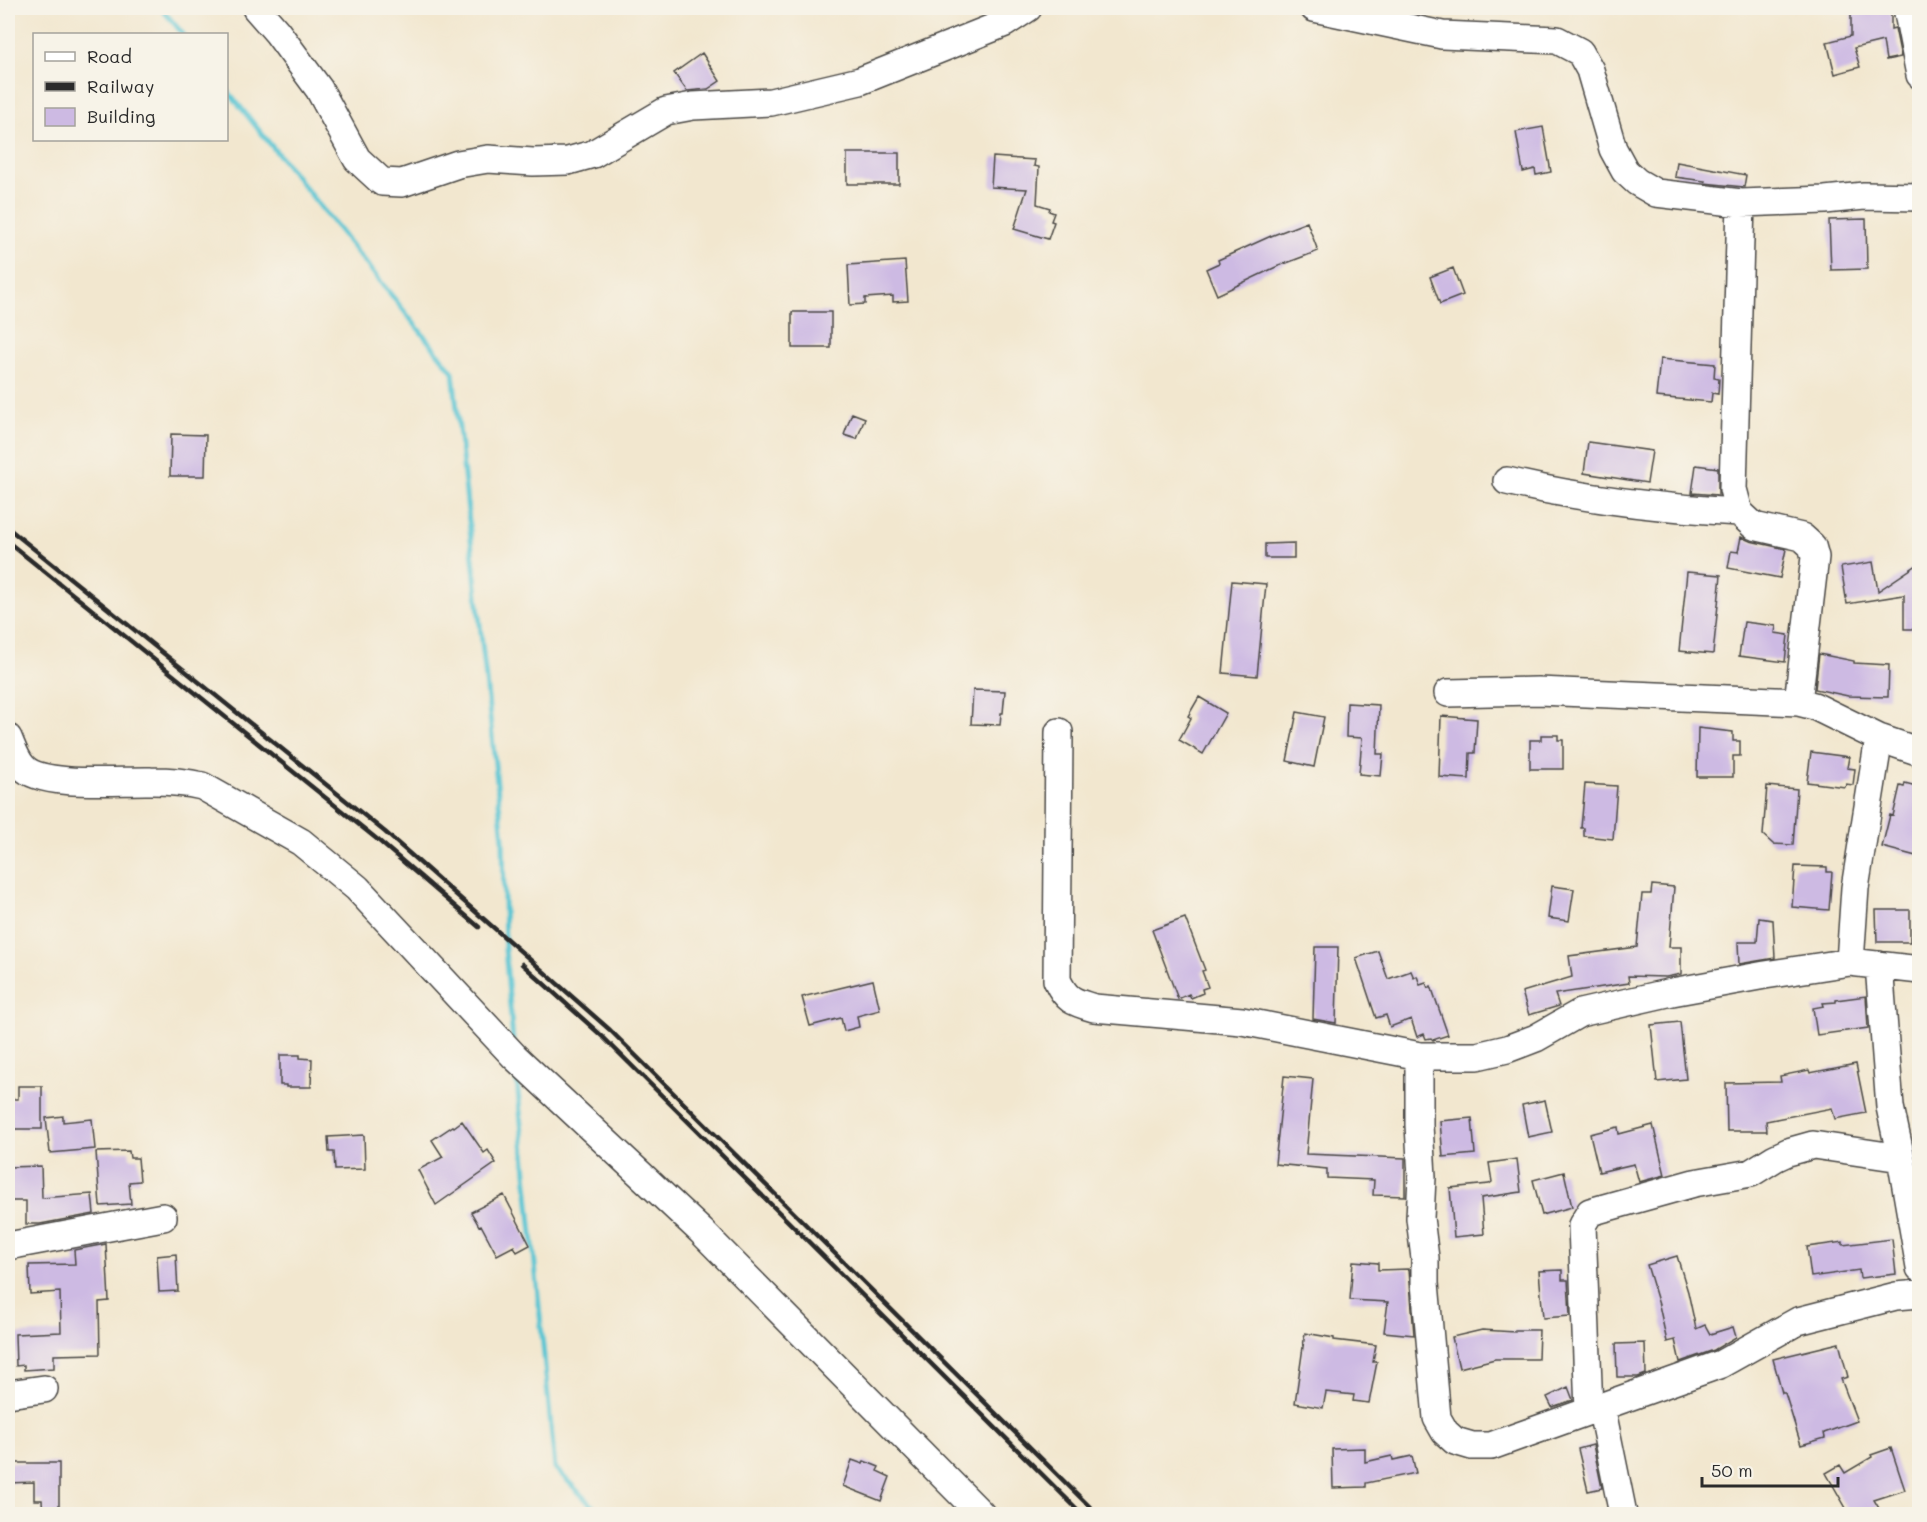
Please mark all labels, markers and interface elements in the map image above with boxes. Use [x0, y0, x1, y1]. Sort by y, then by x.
legend [33, 33, 228, 141]
text: Road [87, 44, 132, 68]
text: Railway [87, 74, 154, 98]
text: Building [87, 104, 155, 128]
scale bar [1702, 1450, 1838, 1488]
text: 50 m [1711, 1458, 1753, 1482]

